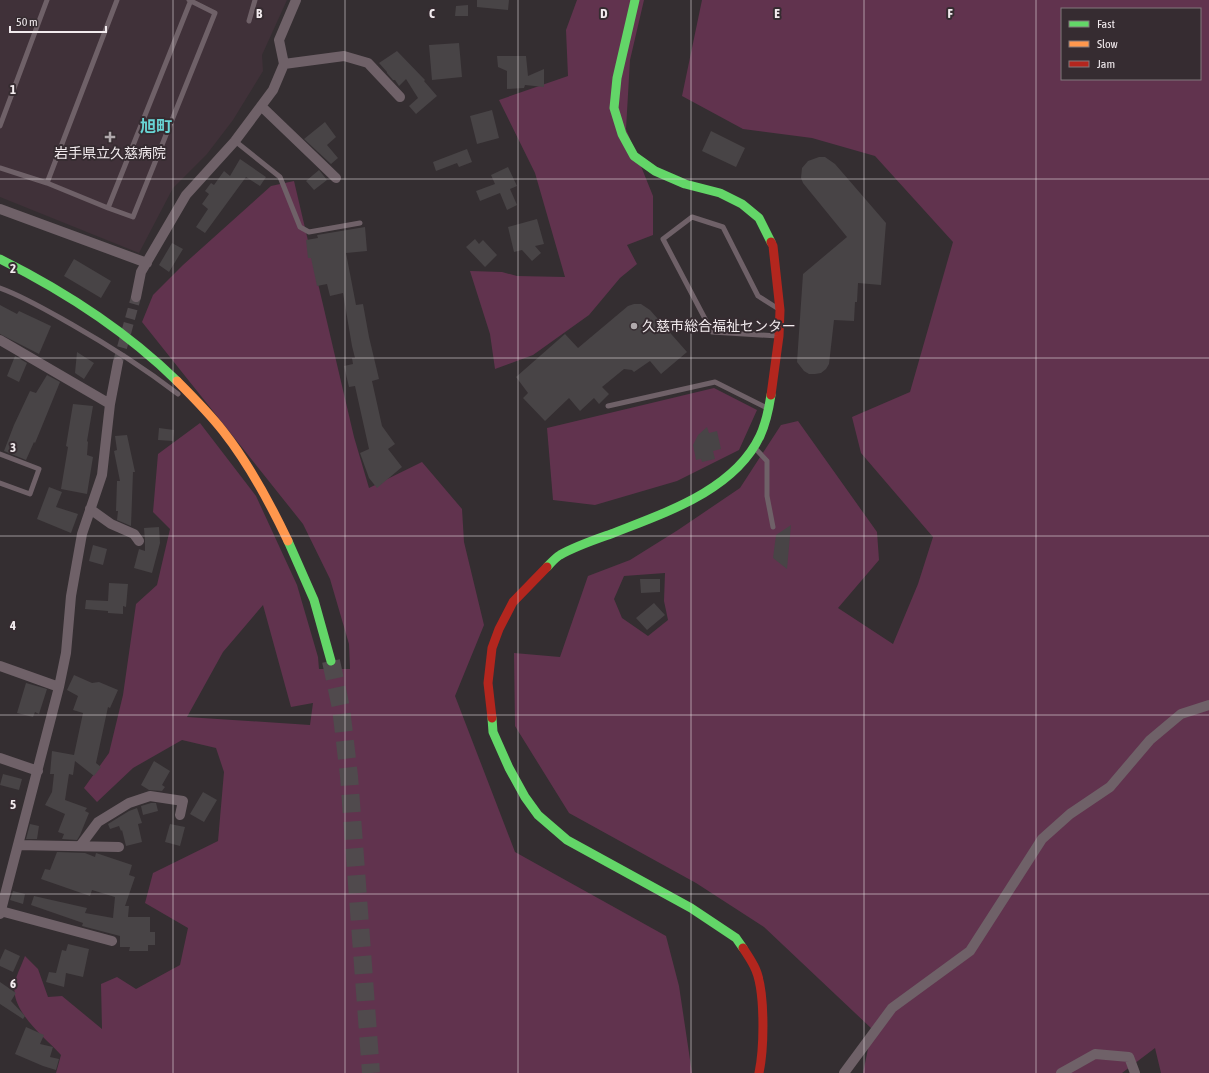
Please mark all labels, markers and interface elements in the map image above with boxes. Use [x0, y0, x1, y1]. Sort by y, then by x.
text: B [256, 6, 263, 21]
text: C [429, 6, 435, 21]
text: D [600, 6, 608, 21]
text: E [774, 6, 780, 21]
text: F [947, 6, 953, 21]
scale bar [10, 8, 106, 34]
legend [1061, 8, 1201, 80]
text: 50 m [16, 15, 38, 29]
text: Fast [1097, 17, 1115, 31]
text: Slow [1097, 37, 1118, 51]
text: Jam [1097, 57, 1115, 71]
text: 1 [10, 82, 16, 97]
district label: 旭町 [140, 117, 172, 135]
marker: 岩手県立久慈病院 [104, 131, 116, 143]
place label: 岩手県立久慈病院 [54, 145, 166, 161]
text: 2 [10, 261, 16, 276]
place label: 久慈市総合福祉センター [642, 318, 796, 334]
marker: 久慈市総合福祉センター [629, 321, 639, 331]
text: 3 [10, 440, 16, 455]
text: 4 [9, 618, 16, 633]
text: 5 [10, 797, 16, 812]
text: 6 [10, 976, 16, 991]

